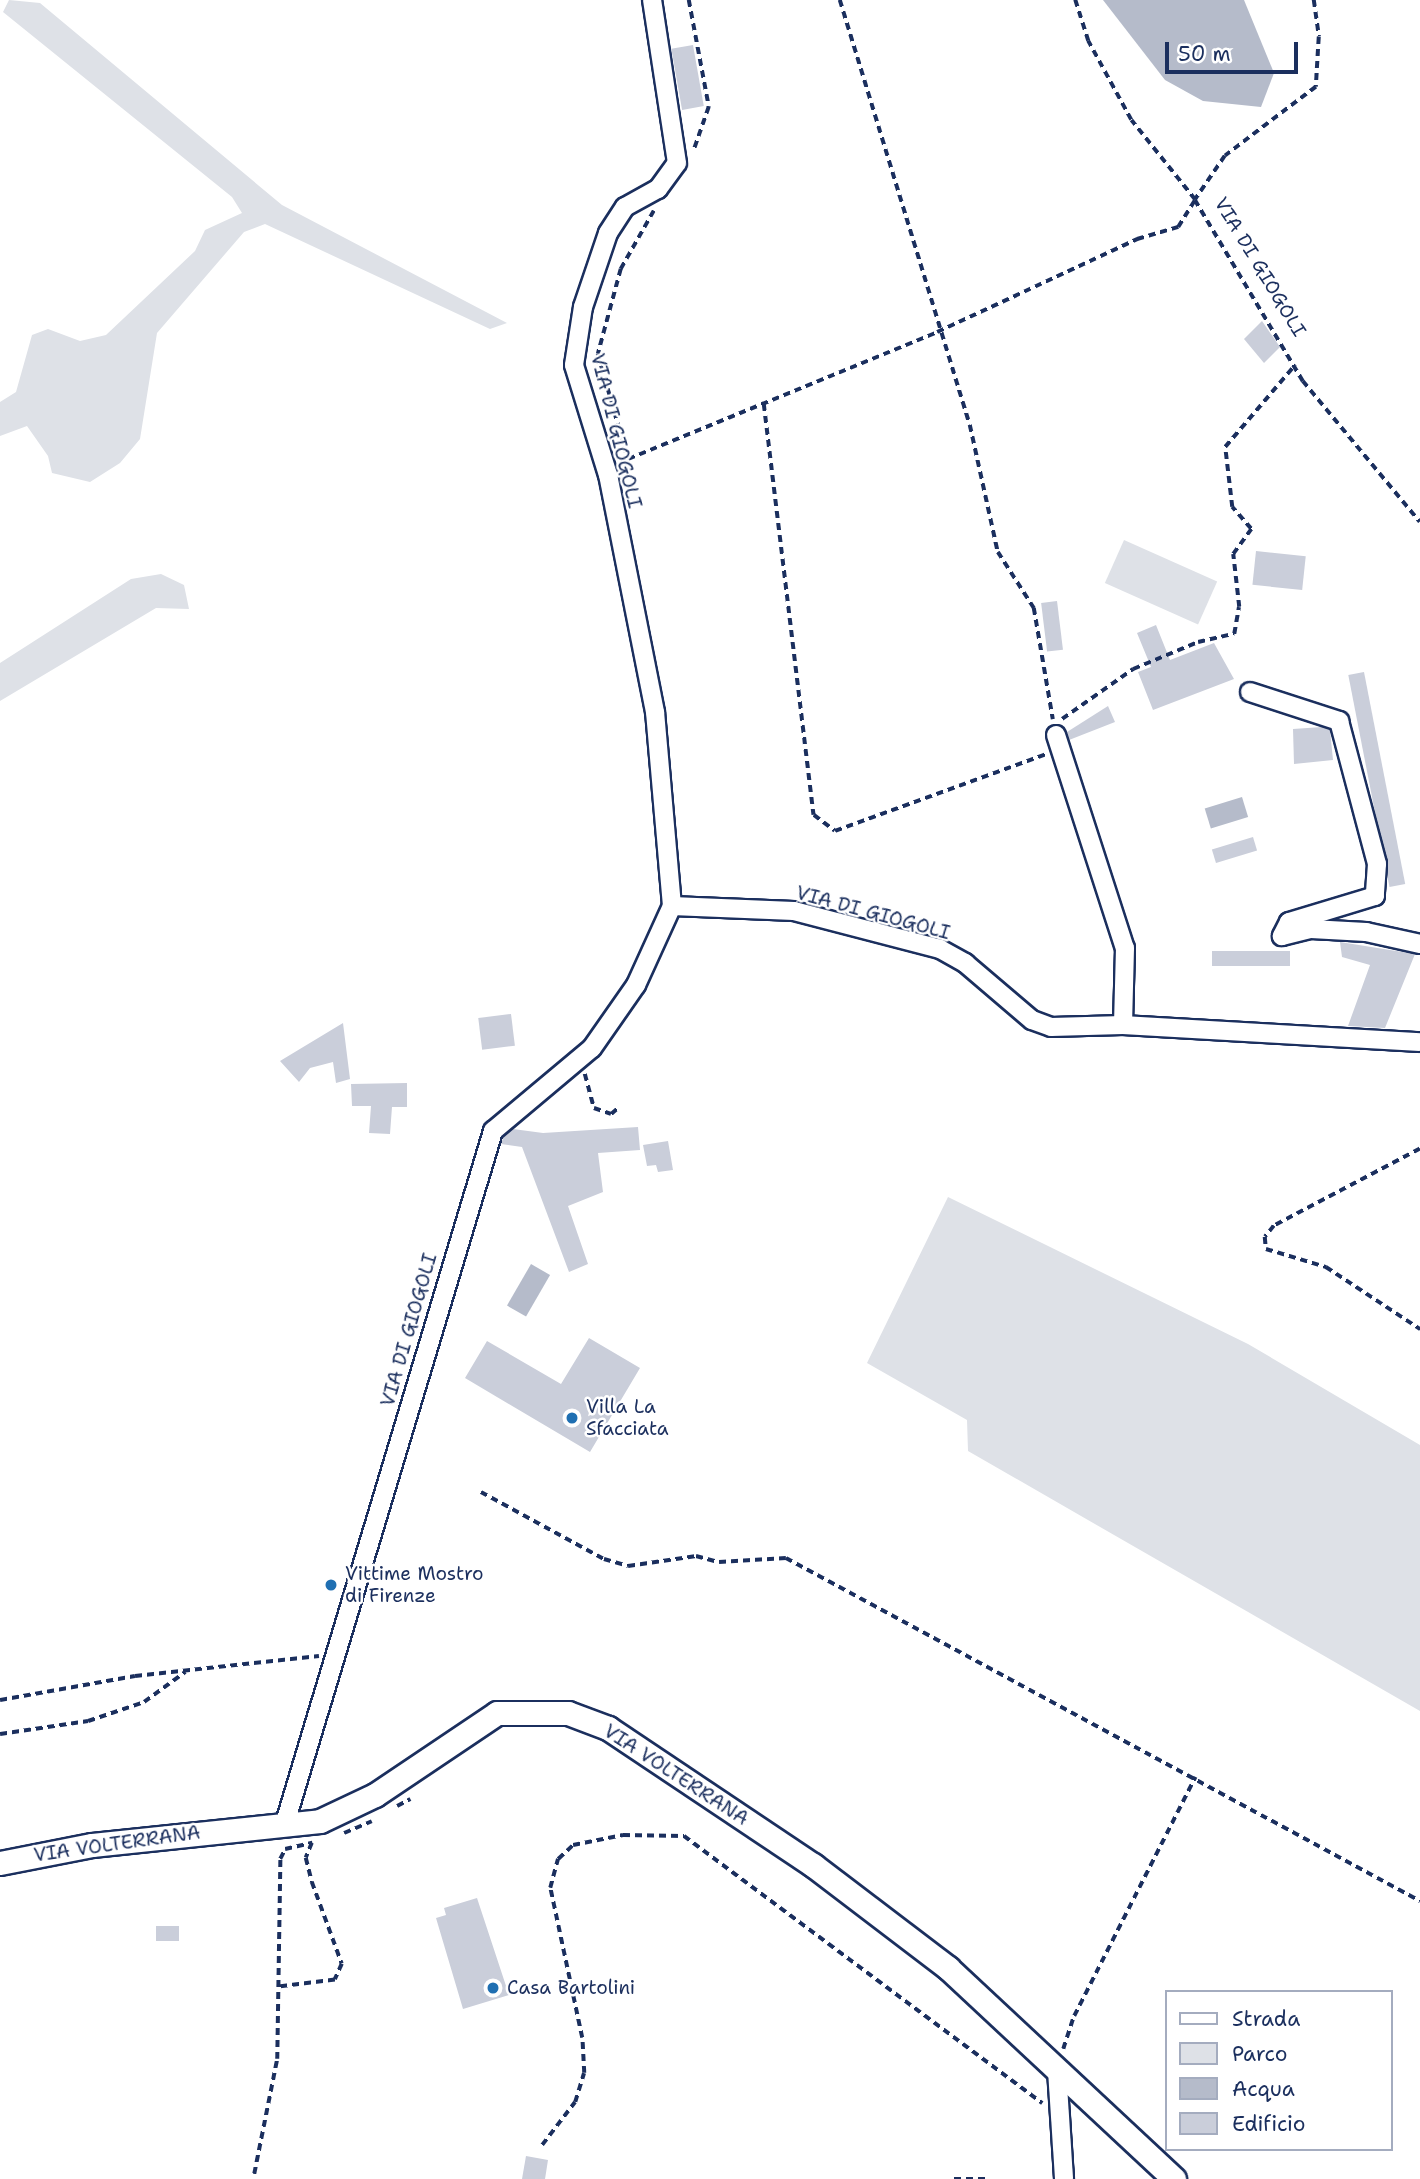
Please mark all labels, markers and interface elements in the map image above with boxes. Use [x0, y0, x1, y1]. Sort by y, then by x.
scale bar [1168, 28, 1301, 72]
text: 50 m [1178, 40, 1231, 68]
street label: VIA DI GIOGOLI [1209, 193, 1311, 341]
street label: VIA DI GIOGOLI [586, 351, 646, 511]
street label: VIA DI GIOGOLI [793, 881, 953, 945]
street label: VIA DI GIOGOLI [376, 1251, 442, 1409]
place label: Villa La Sfacciata [586, 1396, 669, 1440]
marker: Villa La Sfacciata [564, 1410, 580, 1426]
place label: Vittime Mostro di Firenze [345, 1563, 483, 1607]
marker: Vittime Mostro di Firenze [323, 1577, 339, 1593]
street label: VIA VOLTERRANA [599, 1720, 753, 1830]
street label: VIA VOLTERRANA [32, 1821, 202, 1867]
place label: Casa Bartolini [507, 1977, 635, 1999]
marker: Casa Bartolini [485, 1980, 501, 1996]
legend [1164, 1990, 1392, 2151]
text: Strada [1232, 2005, 1300, 2033]
text: Parco [1232, 2040, 1287, 2068]
text: Acqua [1232, 2075, 1295, 2103]
text: Edificio [1232, 2110, 1305, 2138]

